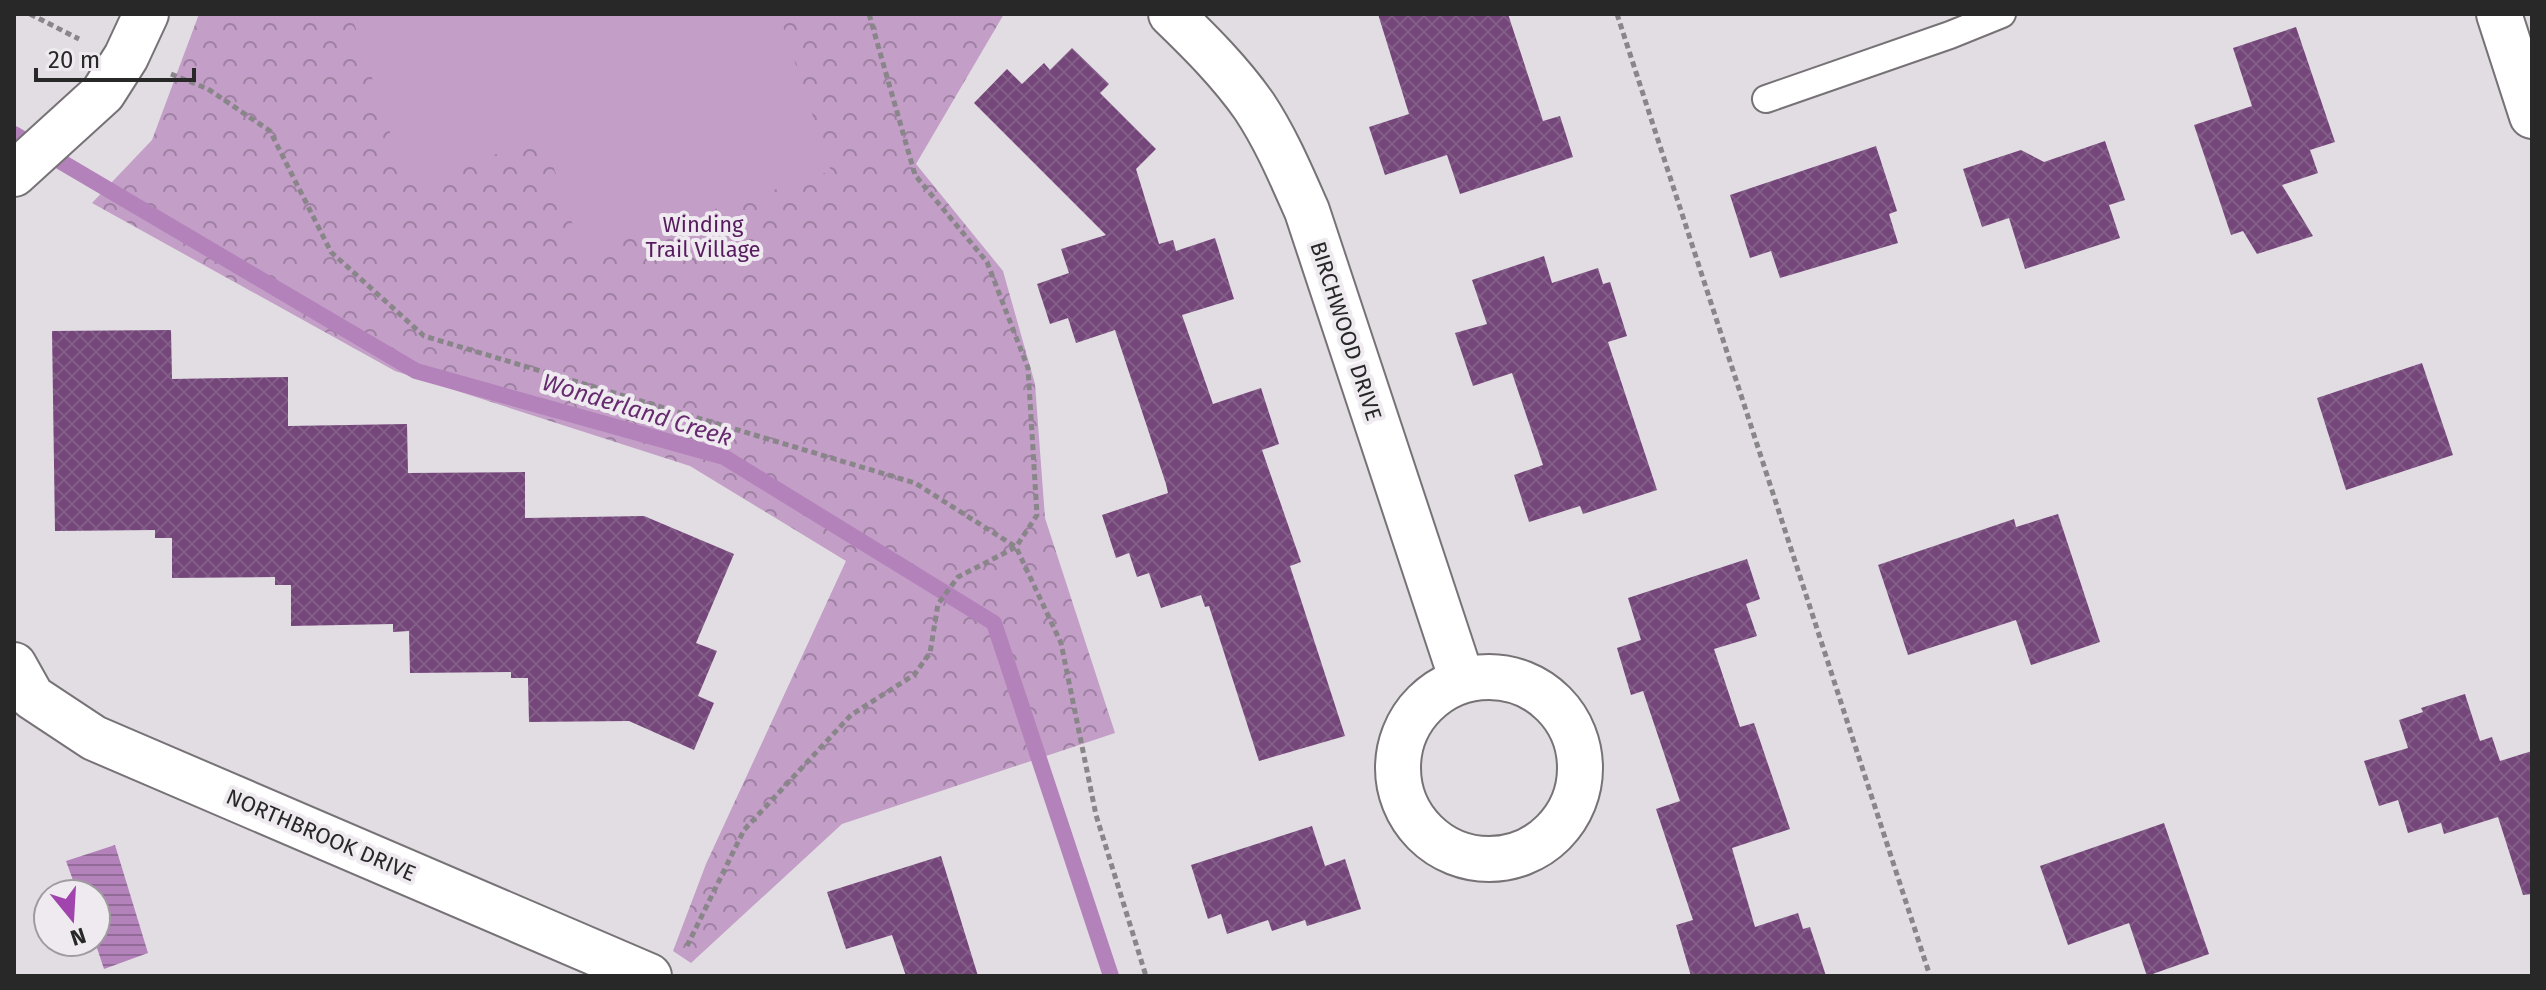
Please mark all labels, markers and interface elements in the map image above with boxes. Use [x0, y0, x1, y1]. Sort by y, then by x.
scale bar [36, 32, 194, 82]
text: 20 m [48, 46, 100, 74]
park label: Winding Trail Village [646, 211, 760, 263]
street label: BIRCHWOOD DRIVE [1304, 238, 1388, 424]
water label: Wonderland Creek [539, 368, 735, 452]
street label: NORTHBROOK DRIVE [222, 783, 420, 887]
north arrow [32, 878, 112, 958]
text: N [67, 921, 89, 952]

